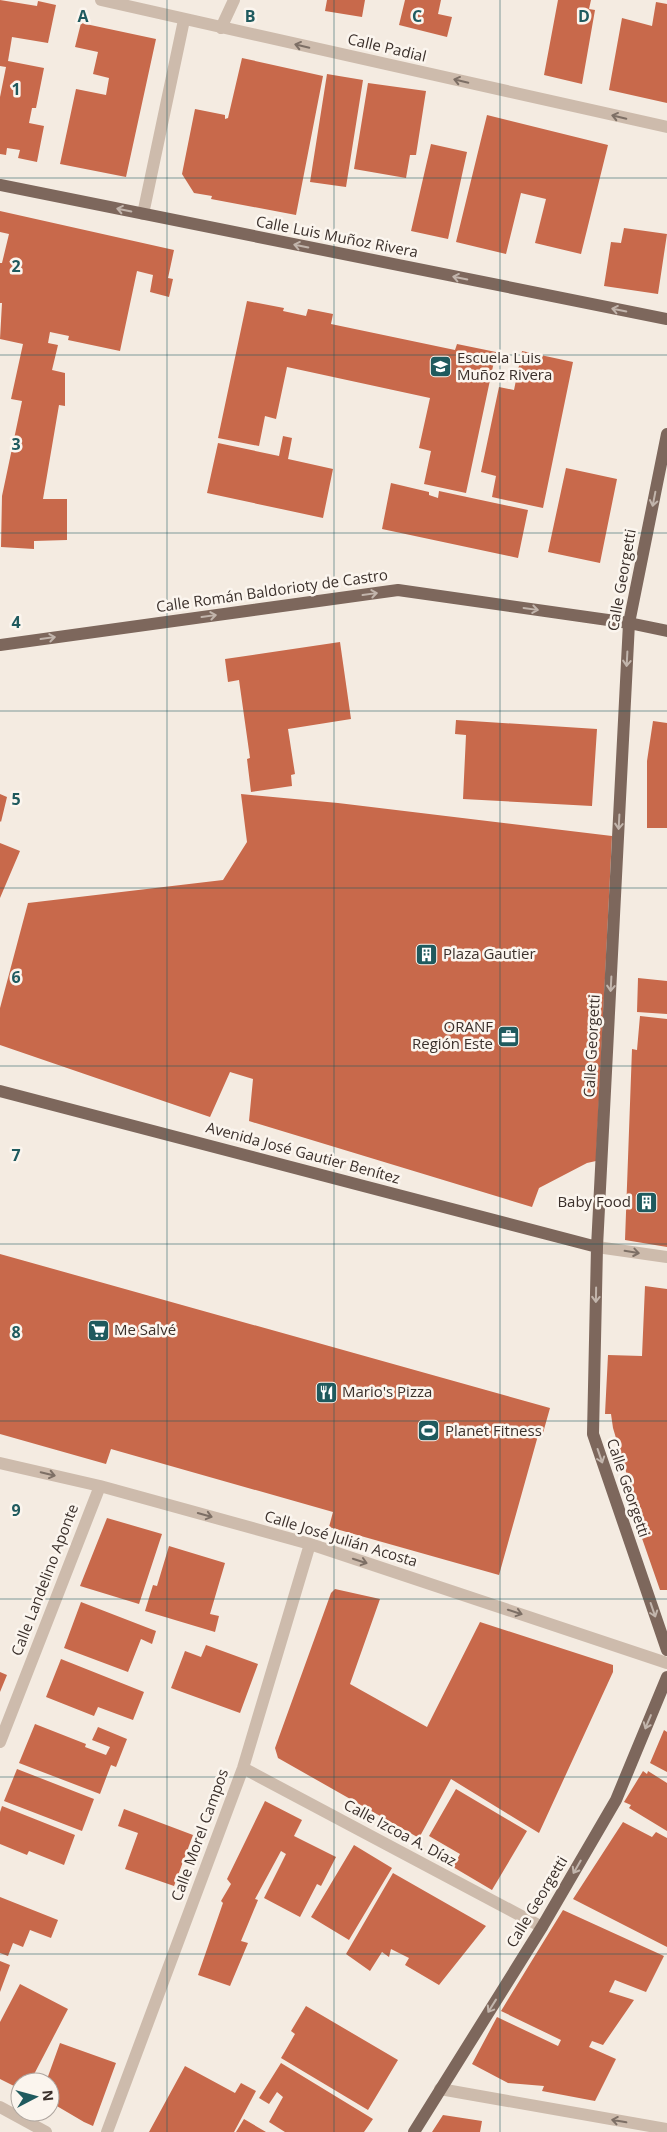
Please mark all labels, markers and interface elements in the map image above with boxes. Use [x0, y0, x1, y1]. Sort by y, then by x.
text: A [77, 5, 89, 27]
text: B [245, 5, 255, 27]
text: C [412, 5, 422, 27]
text: D [578, 5, 590, 27]
street label: Calle Padial [346, 28, 429, 66]
one-way arrow [295, 41, 311, 50]
one-way arrow [453, 76, 469, 85]
text: 1 [11, 78, 21, 100]
one-way arrow [612, 111, 628, 121]
one-way arrow [116, 205, 132, 215]
street label: Calle Luis Muñoz Rivera [254, 210, 420, 262]
one-way arrow [293, 241, 309, 250]
text: 2 [11, 255, 21, 277]
one-way arrow [452, 272, 468, 282]
one-way arrow [612, 304, 628, 314]
place label: Escuela Luis Muñoz Rivera [457, 347, 552, 384]
school or university icon: Escuela Luis Muñoz Rivera [429, 355, 453, 379]
text: 3 [11, 433, 21, 455]
one-way arrow [649, 491, 658, 507]
street label: Calle Georgetti [602, 527, 640, 632]
street label: Calle Román Baldorioty de Castro [155, 564, 389, 616]
one-way arrow [362, 589, 378, 599]
one-way arrow [523, 604, 539, 614]
text: 4 [11, 611, 21, 633]
one-way arrow [201, 611, 217, 621]
one-way arrow [40, 633, 56, 643]
one-way arrow [623, 651, 632, 667]
text: 5 [11, 788, 21, 810]
one-way arrow [614, 813, 624, 829]
building icon: Plaza Gautier [415, 942, 439, 966]
place label: Plaza Gautier [443, 943, 536, 963]
text: 6 [11, 966, 21, 988]
one-way arrow [606, 976, 615, 992]
street label: Calle Georgetti [578, 994, 604, 1098]
place label: ORANF Región Este [412, 1016, 493, 1053]
office icon: ORANF Región Este [497, 1024, 521, 1048]
street label: Avenida José Gautier Benítez [204, 1116, 403, 1188]
text: 7 [11, 1144, 21, 1166]
building icon: Baby Food [635, 1190, 659, 1214]
place label: Baby Food [557, 1191, 631, 1211]
one-way arrow [624, 1247, 640, 1257]
one-way arrow [591, 1286, 601, 1303]
supermarket icon: Me Salvé [86, 1318, 110, 1342]
place label: Me Salvé [114, 1319, 176, 1339]
text: 8 [11, 1321, 21, 1343]
restaurant icon: Mario's Pizza [314, 1380, 338, 1404]
place label: Mario's Pizza [342, 1381, 432, 1401]
sports icon: Planet Fitness [417, 1419, 441, 1443]
place label: Planet Fitness [445, 1420, 542, 1440]
street label: Calle Georgetti [603, 1436, 655, 1540]
one-way arrow [596, 1448, 606, 1464]
one-way arrow [39, 1470, 55, 1479]
text: 9 [11, 1499, 21, 1521]
street label: Calle Landelino Aponte [6, 1501, 82, 1658]
street label: Calle José Julián Acosta [262, 1505, 420, 1571]
one-way arrow [196, 1511, 212, 1520]
one-way arrow [352, 1557, 368, 1566]
one-way arrow [649, 1602, 658, 1617]
one-way arrow [506, 1608, 522, 1618]
one-way arrow [643, 1714, 653, 1729]
street label: Calle Morel Campos [166, 1766, 232, 1904]
street label: Calle Izcoa A. Díaz [341, 1794, 460, 1870]
street label: Calle Georgetti [501, 1852, 571, 1951]
one-way arrow [572, 1860, 582, 1875]
one-way arrow [487, 1999, 497, 2013]
north arrow [10, 2072, 60, 2122]
text: N [38, 2089, 58, 2102]
one-way arrow [611, 2115, 627, 2125]

